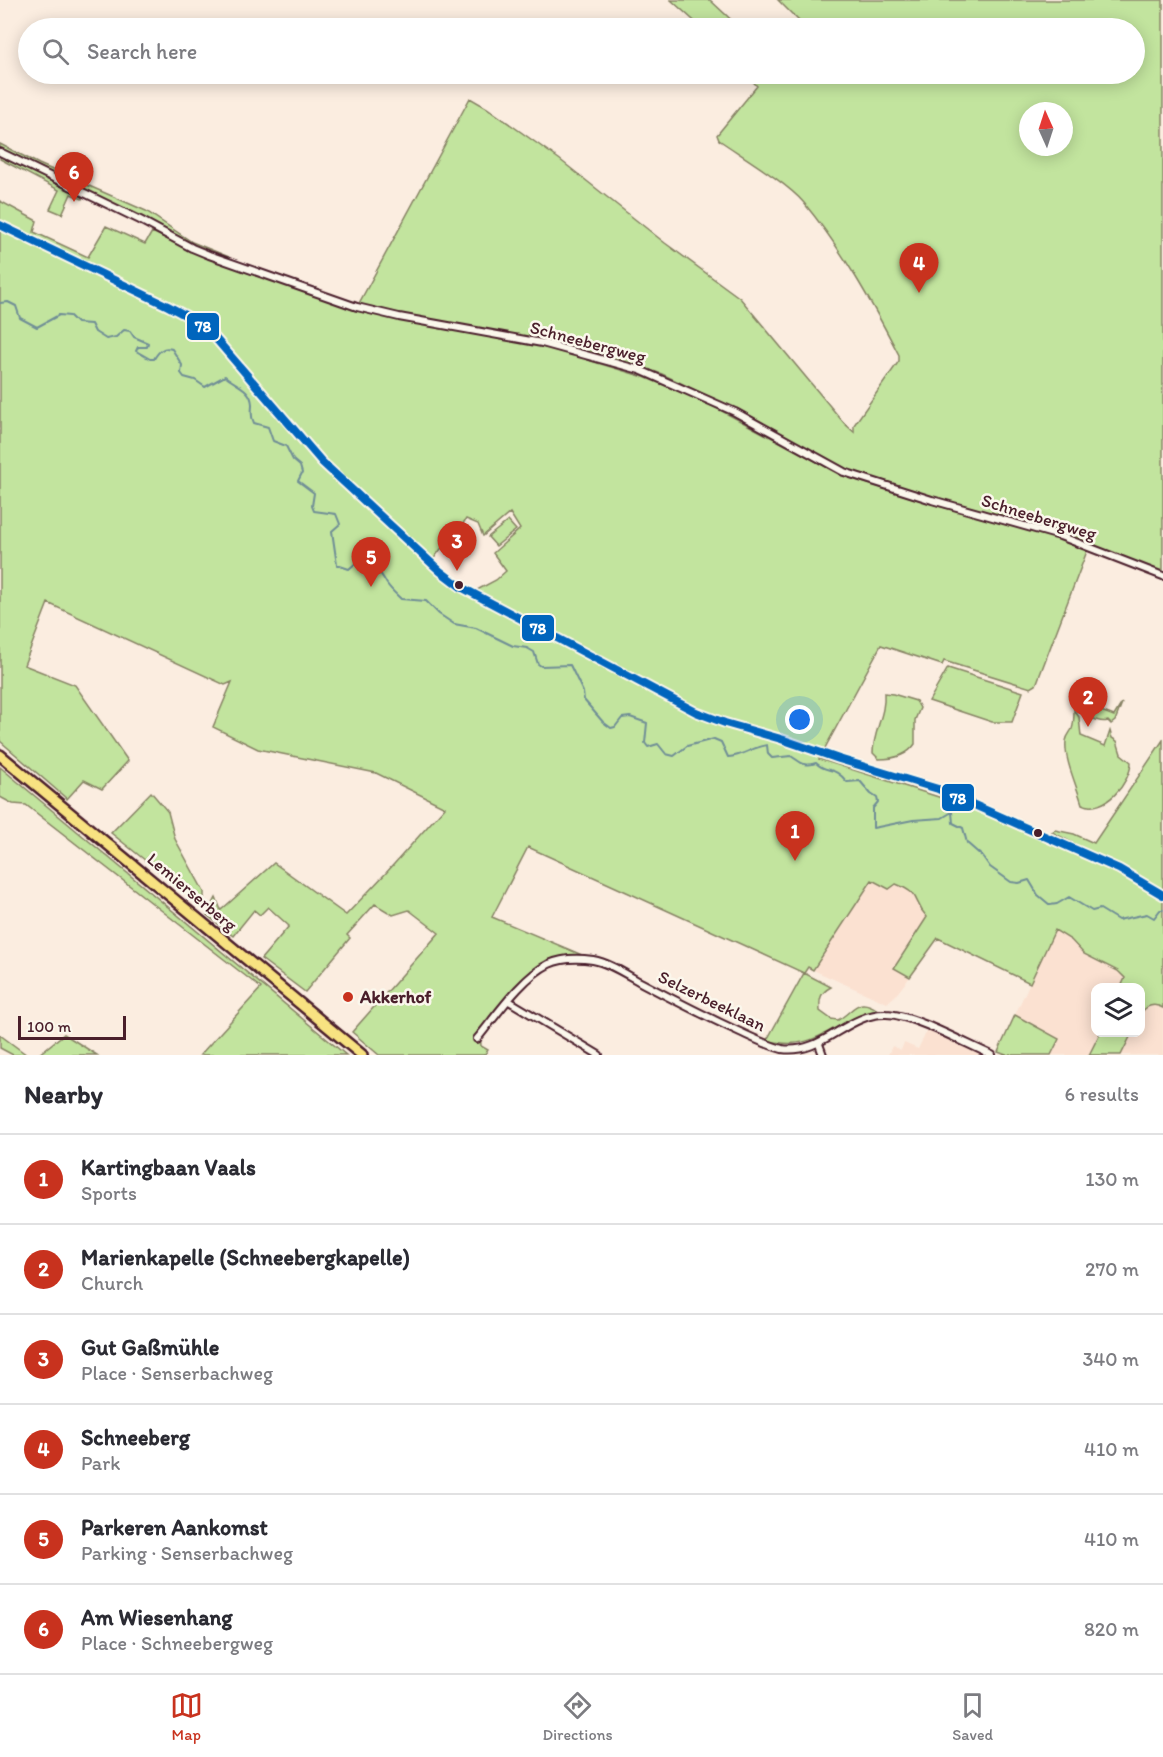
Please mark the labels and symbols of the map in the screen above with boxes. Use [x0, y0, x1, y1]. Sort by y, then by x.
north arrow [1019, 102, 1073, 156]
pin: 6 [54, 152, 94, 202]
pin: 4 [900, 244, 938, 293]
line badge: 78 [186, 312, 220, 341]
street label: Schneebergweg [528, 316, 649, 368]
text: 78 [194, 317, 212, 336]
street label: Schneebergweg [979, 489, 1100, 545]
pin: 3 [438, 522, 476, 571]
pin: 5 [352, 538, 391, 587]
unlabelled marker [453, 579, 465, 591]
line badge: 78 [521, 614, 555, 642]
text: 78 [529, 619, 547, 638]
pin: 2 [1068, 678, 1108, 727]
your location [785, 705, 814, 734]
line badge: 78 [941, 783, 975, 812]
text: 78 [949, 789, 967, 808]
pin: 1 [776, 812, 814, 861]
unlabelled marker [1032, 827, 1044, 839]
street label: Lemierserberg [142, 848, 242, 937]
street label: Selzerbeeklaan [655, 965, 769, 1037]
place label: Akkerhof [359, 986, 432, 1008]
marker: Akkerhof [341, 990, 355, 1004]
scale bar [18, 1013, 126, 1040]

